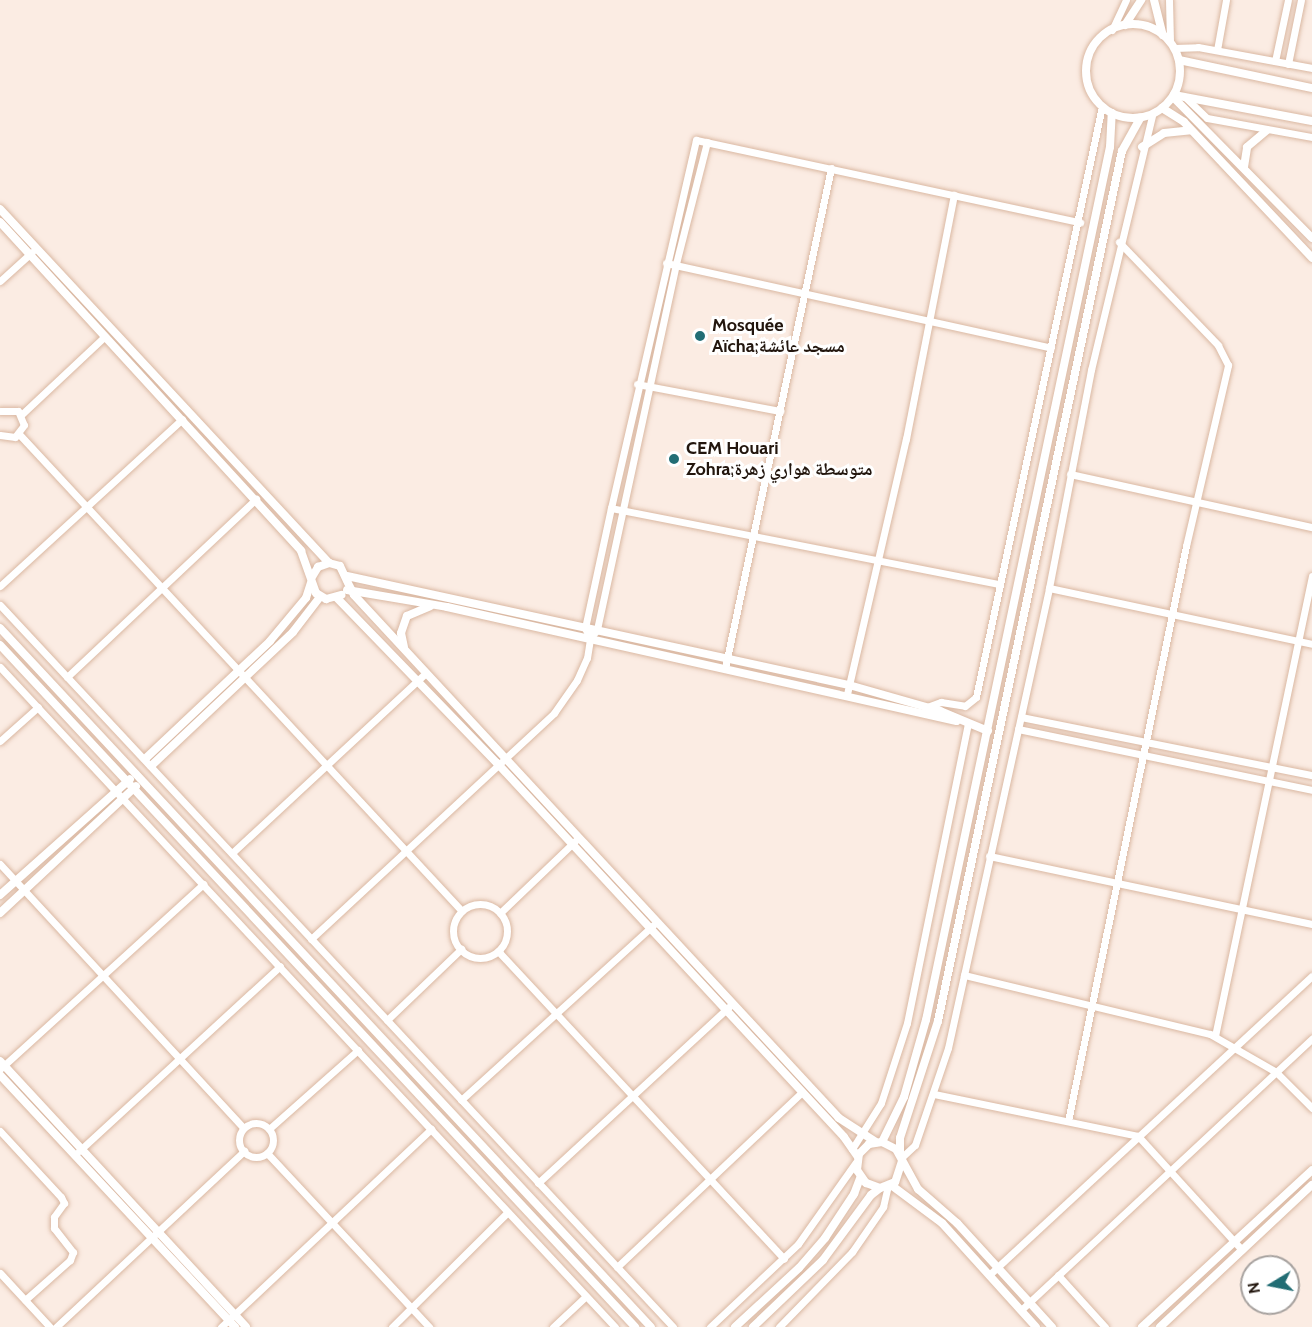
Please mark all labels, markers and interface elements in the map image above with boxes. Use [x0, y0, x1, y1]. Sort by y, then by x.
place label: Mosquée Aïcha;مسجد عائشة [712, 315, 845, 358]
marker: Mosquée Aïcha;مسجد عائشة [693, 329, 707, 343]
place label: CEM Houari Zohra;متوسطة هواري زهرة [686, 438, 872, 480]
marker: CEM Houari Zohra;متوسطة هواري زهرة [667, 452, 681, 466]
north arrow [1240, 1255, 1300, 1315]
text: N [1243, 1281, 1264, 1295]

